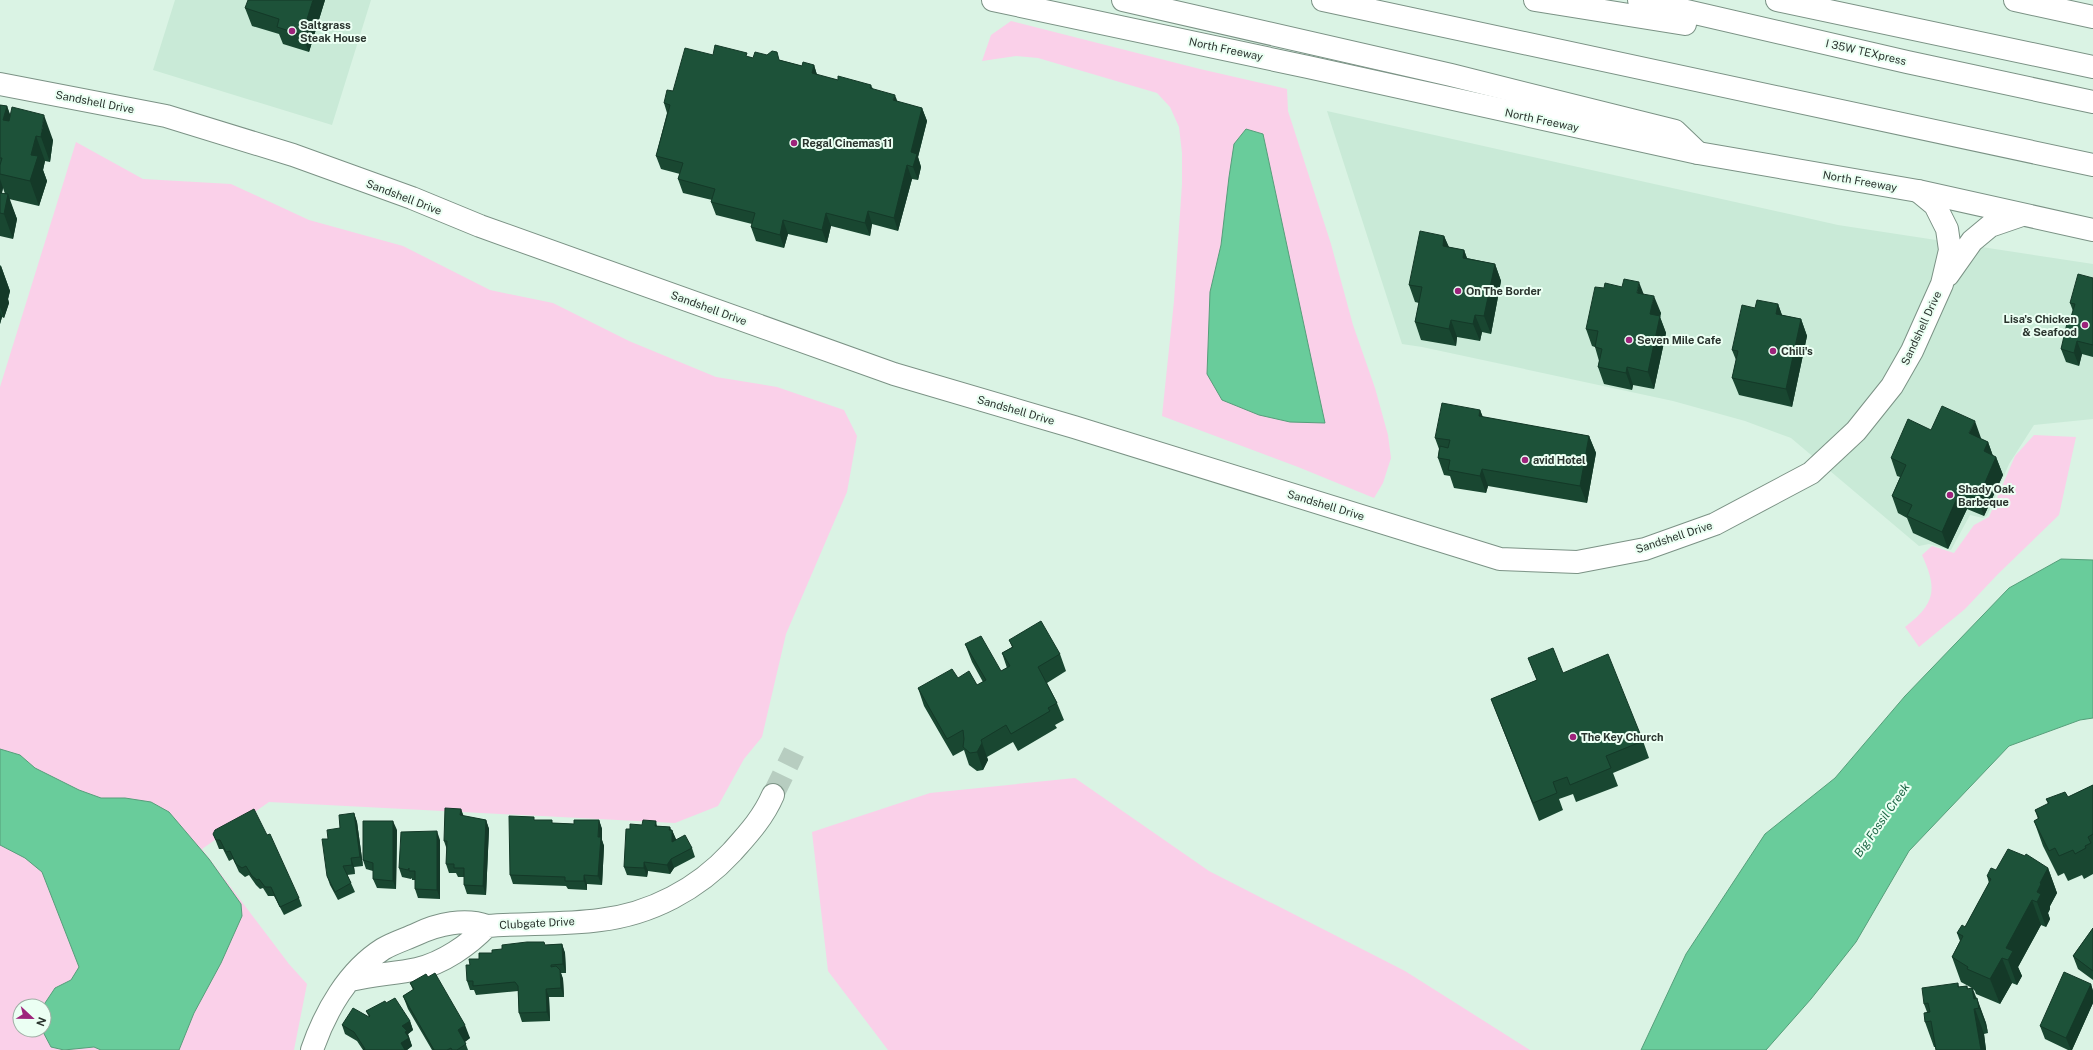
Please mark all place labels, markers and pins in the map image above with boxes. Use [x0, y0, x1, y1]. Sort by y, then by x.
place label: Saltgrass Steak House [300, 19, 367, 44]
marker: Saltgrass Steak House [287, 26, 297, 36]
place label: Regal Cinemas 11 [802, 137, 892, 149]
marker: Regal Cinemas 11 [789, 138, 799, 148]
place label: On The Border [1466, 285, 1542, 297]
marker: On The Border [1453, 286, 1463, 296]
place label: Lisa's Chicken & Seafood [2004, 313, 2077, 338]
marker: Lisa's Chicken & Seafood [2080, 320, 2090, 330]
place label: Seven Mile Cafe [1637, 334, 1721, 346]
marker: Seven Mile Cafe [1624, 335, 1634, 345]
place label: Chili's [1781, 345, 1813, 357]
marker: Chili's [1768, 346, 1778, 356]
place label: avid Hotel [1533, 454, 1586, 466]
marker: avid Hotel [1520, 455, 1530, 465]
place label: Shady Oak Barbeque [1958, 483, 2015, 508]
marker: Shady Oak Barbeque [1945, 490, 1955, 500]
place label: The Key Church [1581, 731, 1663, 743]
marker: The Key Church [1568, 732, 1578, 742]

